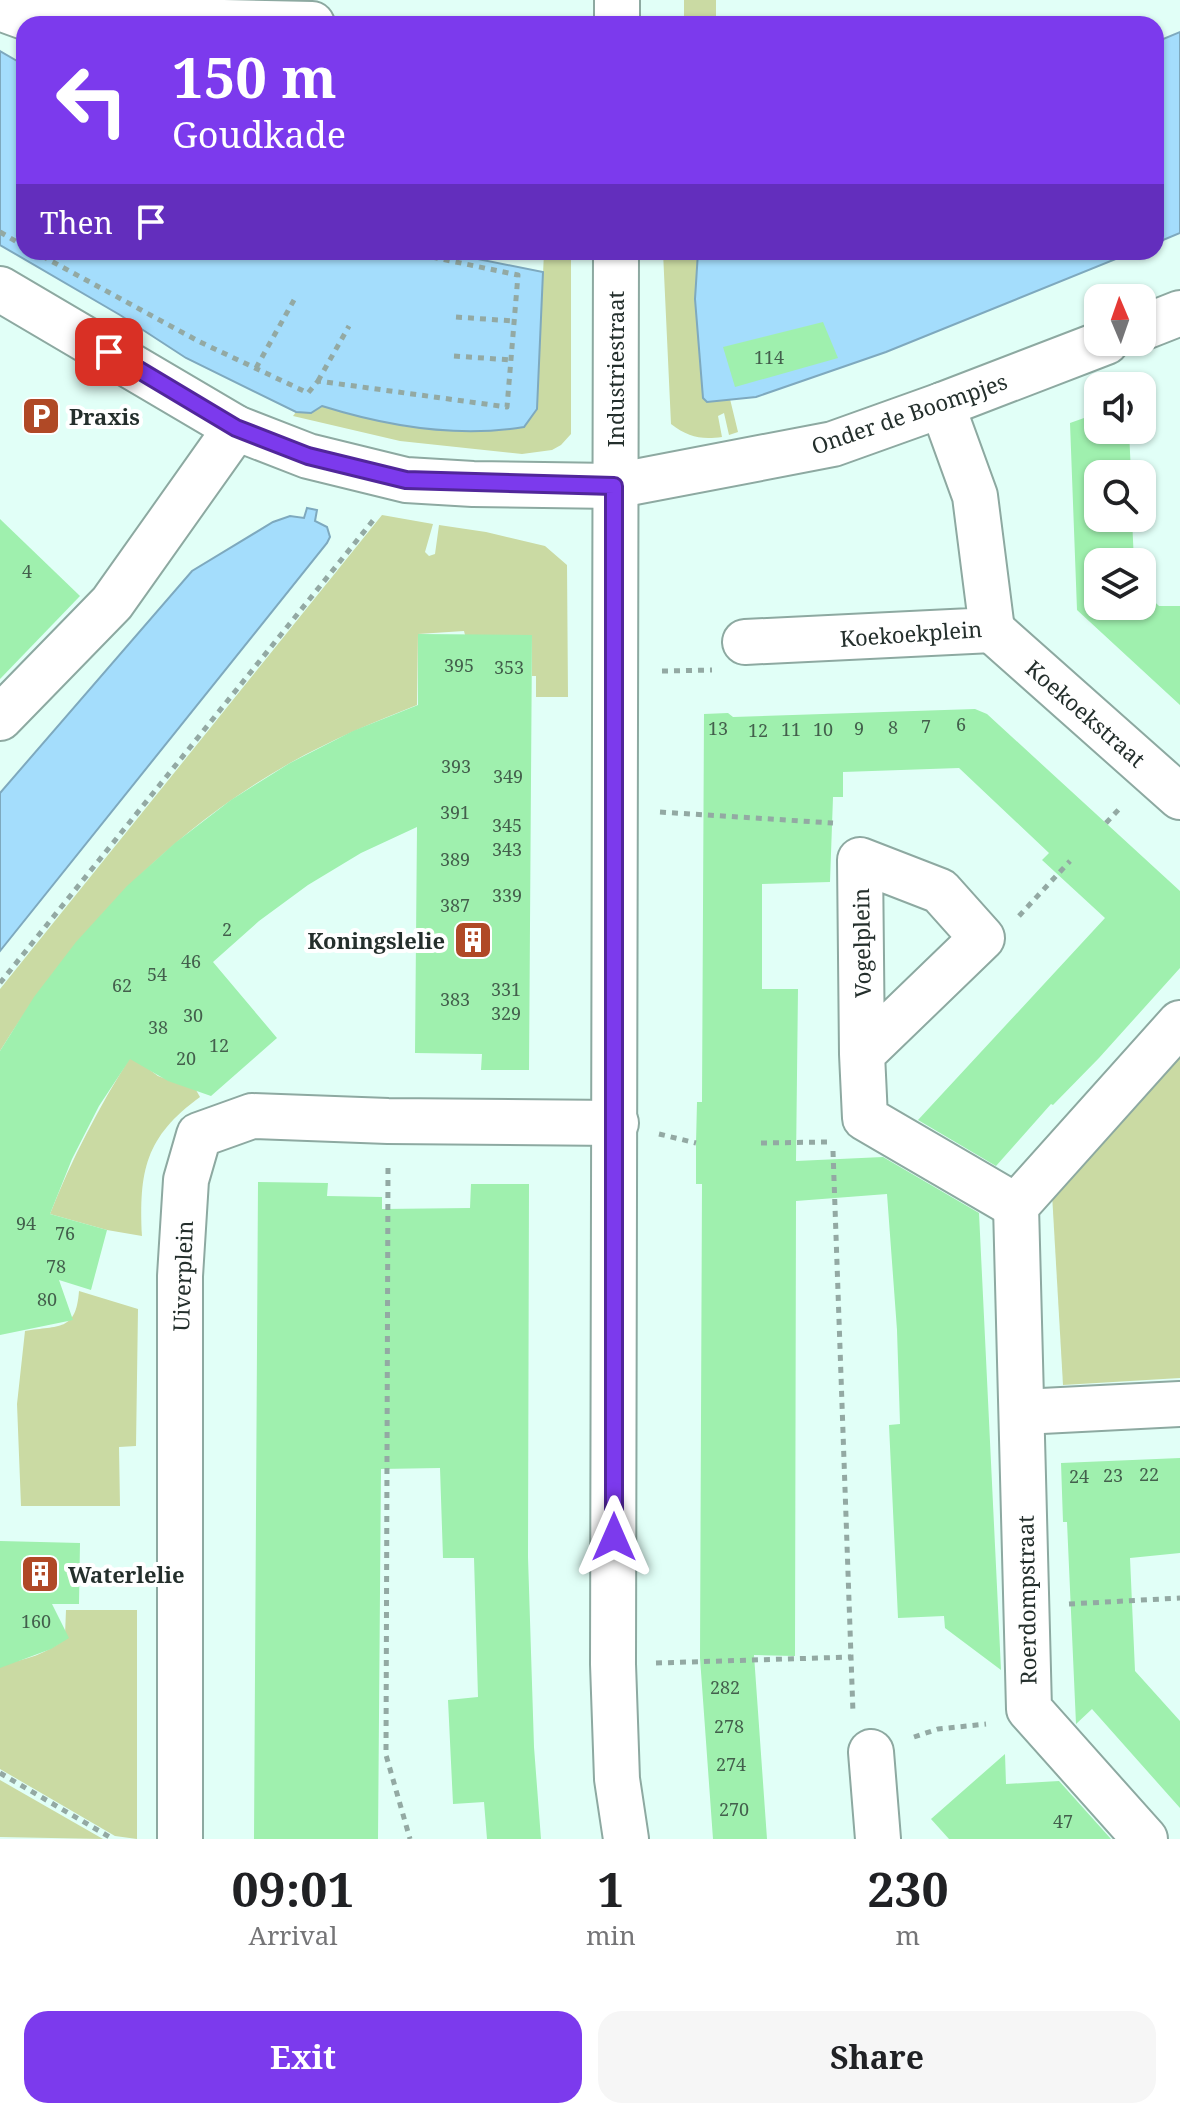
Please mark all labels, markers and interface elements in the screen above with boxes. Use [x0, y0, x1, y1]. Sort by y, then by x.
text: 150 m [172, 38, 337, 114]
icon: left [40, 48, 144, 152]
text: Goudkade [172, 110, 346, 159]
icon: arrive [129, 200, 173, 244]
text: Then [40, 202, 113, 243]
north arrow [1084, 284, 1156, 356]
map controls [1084, 284, 1156, 620]
street label: Industriestraat [600, 290, 630, 447]
pin [75, 318, 143, 386]
icon: arrive [87, 330, 131, 374]
house number: 114 [754, 345, 784, 369]
street label: Onder de Boompjes [807, 365, 1011, 461]
button: sound [1084, 372, 1156, 444]
parking icon: Praxis [20, 395, 62, 437]
place label: Praxis [69, 401, 140, 431]
button: search [1084, 460, 1156, 532]
button: layers [1084, 548, 1156, 620]
house number: 4 [22, 559, 32, 583]
street label: Koekoekplein [839, 613, 983, 653]
house number: 395 [444, 653, 474, 677]
street label: Koekoekstraat [1020, 653, 1152, 773]
house number: 353 [494, 655, 524, 679]
house number: 6 [956, 712, 966, 736]
house number: 7 [921, 714, 931, 738]
house number: 8 [888, 715, 898, 739]
house number: 13 [708, 716, 728, 740]
house number: 9 [854, 716, 864, 740]
house number: 11 [781, 717, 801, 741]
house number: 10 [813, 717, 833, 741]
house number: 12 [748, 718, 768, 742]
house number: 393 [441, 754, 471, 778]
house number: 349 [493, 764, 523, 788]
house number: 391 [440, 800, 470, 824]
house number: 345 [492, 813, 522, 837]
house number: 343 [492, 837, 522, 861]
house number: 389 [440, 847, 470, 871]
house number: 339 [492, 883, 522, 907]
street label: Vogelplein [845, 888, 877, 998]
house number: 387 [440, 893, 470, 917]
house number: 2 [222, 917, 232, 941]
building icon: Koningslelie [452, 919, 494, 961]
place label: Koningslelie [307, 925, 445, 955]
house number: 46 [181, 949, 201, 973]
house number: 54 [147, 962, 167, 986]
house number: 62 [112, 973, 132, 997]
house number: 331 [491, 977, 521, 1001]
house number: 383 [440, 987, 470, 1011]
house number: 329 [491, 1001, 521, 1025]
house number: 30 [183, 1003, 203, 1027]
house number: 38 [148, 1015, 168, 1039]
house number: 12 [209, 1033, 229, 1057]
house number: 20 [176, 1046, 196, 1070]
house number: 94 [16, 1211, 36, 1235]
street label: Uiverplein [165, 1220, 199, 1332]
house number: 76 [55, 1221, 75, 1245]
house number: 78 [46, 1254, 66, 1278]
house number: 80 [37, 1287, 57, 1311]
house number: 22 [1139, 1462, 1159, 1486]
house number: 23 [1103, 1463, 1123, 1487]
house number: 24 [1069, 1464, 1089, 1488]
position arrow [572, 1495, 656, 1579]
street label: Roerdompstraat [1010, 1515, 1042, 1685]
building icon: Waterlelie [19, 1553, 61, 1595]
place label: Waterlelie [68, 1559, 185, 1589]
house number: 160 [21, 1609, 51, 1633]
house number: 282 [710, 1675, 740, 1699]
house number: 278 [714, 1714, 744, 1738]
house number: 274 [716, 1752, 746, 1776]
house number: 270 [719, 1797, 749, 1821]
house number: 47 [1053, 1809, 1073, 1833]
text: 09:01 [231, 1856, 355, 1921]
text: 1 [597, 1856, 624, 1921]
text: 230 [867, 1856, 949, 1921]
text: Arrival [249, 1917, 337, 1953]
text: min [586, 1917, 636, 1953]
text: m [896, 1917, 920, 1953]
button: Exit [24, 2011, 582, 2103]
button: Share [598, 2011, 1156, 2103]

